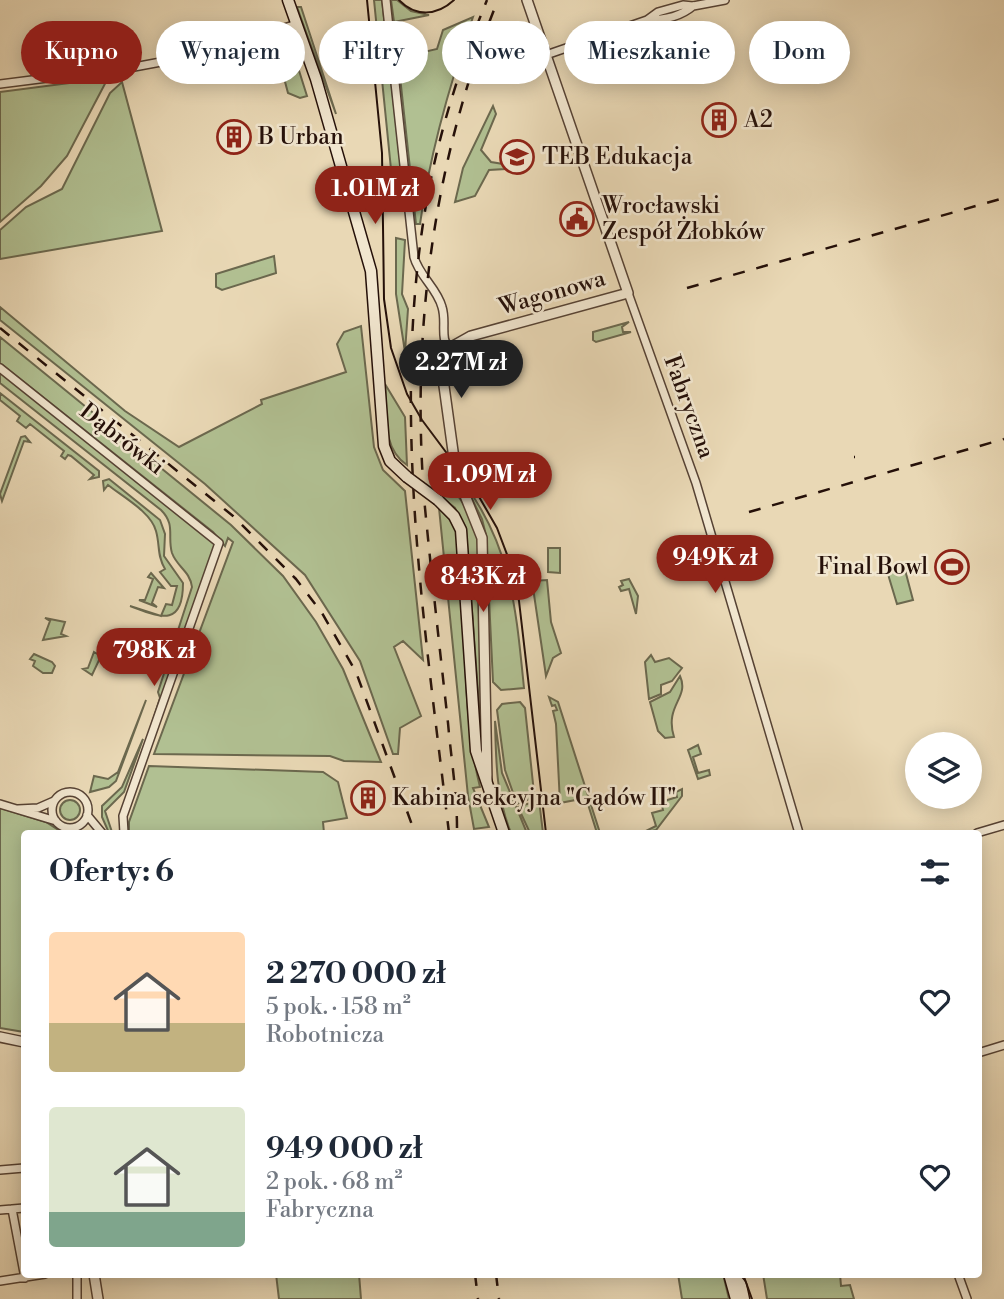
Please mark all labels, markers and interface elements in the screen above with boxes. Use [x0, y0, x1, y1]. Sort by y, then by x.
chip: Kupno [21, 21, 142, 84]
chip: Wynajem [156, 21, 305, 84]
chip: Filtry [319, 21, 428, 84]
chip: Nowe [442, 21, 550, 84]
chip: Mieszkanie [564, 21, 735, 84]
chip: Dom [749, 21, 850, 84]
building icon: A2 [700, 101, 738, 139]
place label: A2 [743, 106, 773, 134]
building icon: B Urban [215, 118, 253, 156]
place label: B Urban [257, 123, 344, 151]
school or university icon: TEB Edukacja [498, 138, 536, 176]
place label: TEB Edukacja [542, 143, 693, 171]
pin: 1.01M zł [303, 166, 447, 226]
text: 1.01M zł [331, 175, 419, 203]
place label: Wrocławski Zespół Żłobków [601, 192, 766, 246]
public building icon: Wrocławski Zespół Żłobków [558, 200, 596, 238]
street label: Wagonowa [494, 264, 609, 322]
pin: 2.27M zł [389, 340, 533, 400]
text: 2.27M zł [415, 349, 507, 377]
street label: Fabryczna [657, 352, 721, 463]
street label: Dąbrówki [74, 397, 170, 481]
pin: 1.09M zł [418, 452, 562, 512]
text: 1.09M zł [444, 461, 536, 489]
pin: 949K zł [650, 536, 780, 595]
text: 949K zł [673, 544, 757, 572]
sports icon: Final Bowl [933, 548, 971, 586]
place label: Final Bowl [817, 553, 928, 581]
pin: 843K zł [418, 554, 548, 614]
text: 843K zł [440, 563, 526, 591]
pin: 798K zł [89, 628, 219, 688]
text: 798K zł [112, 637, 196, 665]
map controls [905, 732, 982, 809]
button: layers [905, 732, 982, 809]
building icon: Kabina sekcyjna "Gądów II" [349, 779, 387, 817]
place label: Kabina sekcyjna "Gądów II" [392, 784, 676, 812]
text: Oferty: 6 [49, 853, 174, 891]
icon: filters [916, 853, 954, 891]
text: 2 270 000 zł [266, 955, 446, 993]
icon: home [105, 960, 189, 1044]
icon: heart [916, 983, 954, 1021]
text: 5 pok. · 158 m² [266, 993, 411, 1021]
text: Robotnicza [266, 1021, 384, 1049]
text: 949 000 zł [266, 1130, 423, 1168]
icon: home [105, 1135, 189, 1219]
icon: heart [916, 1158, 954, 1196]
text: 2 pok. · 68 m² [266, 1168, 403, 1196]
text: Fabryczna [266, 1196, 374, 1224]

